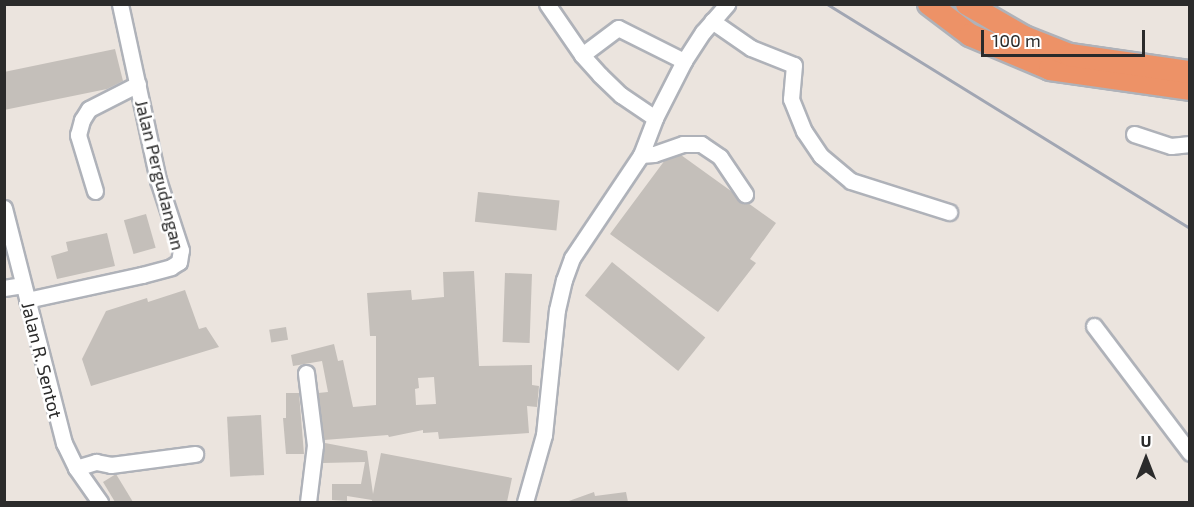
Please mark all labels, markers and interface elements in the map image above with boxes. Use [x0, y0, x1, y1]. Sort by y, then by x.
scale bar [984, 18, 1148, 56]
text: 100 m [992, 29, 1041, 51]
street label: Jalan Pergudangan [131, 98, 189, 252]
street label: Jalan R. Sentot [17, 300, 67, 420]
north arrow [1116, 429, 1176, 489]
text: U [1141, 431, 1151, 450]

